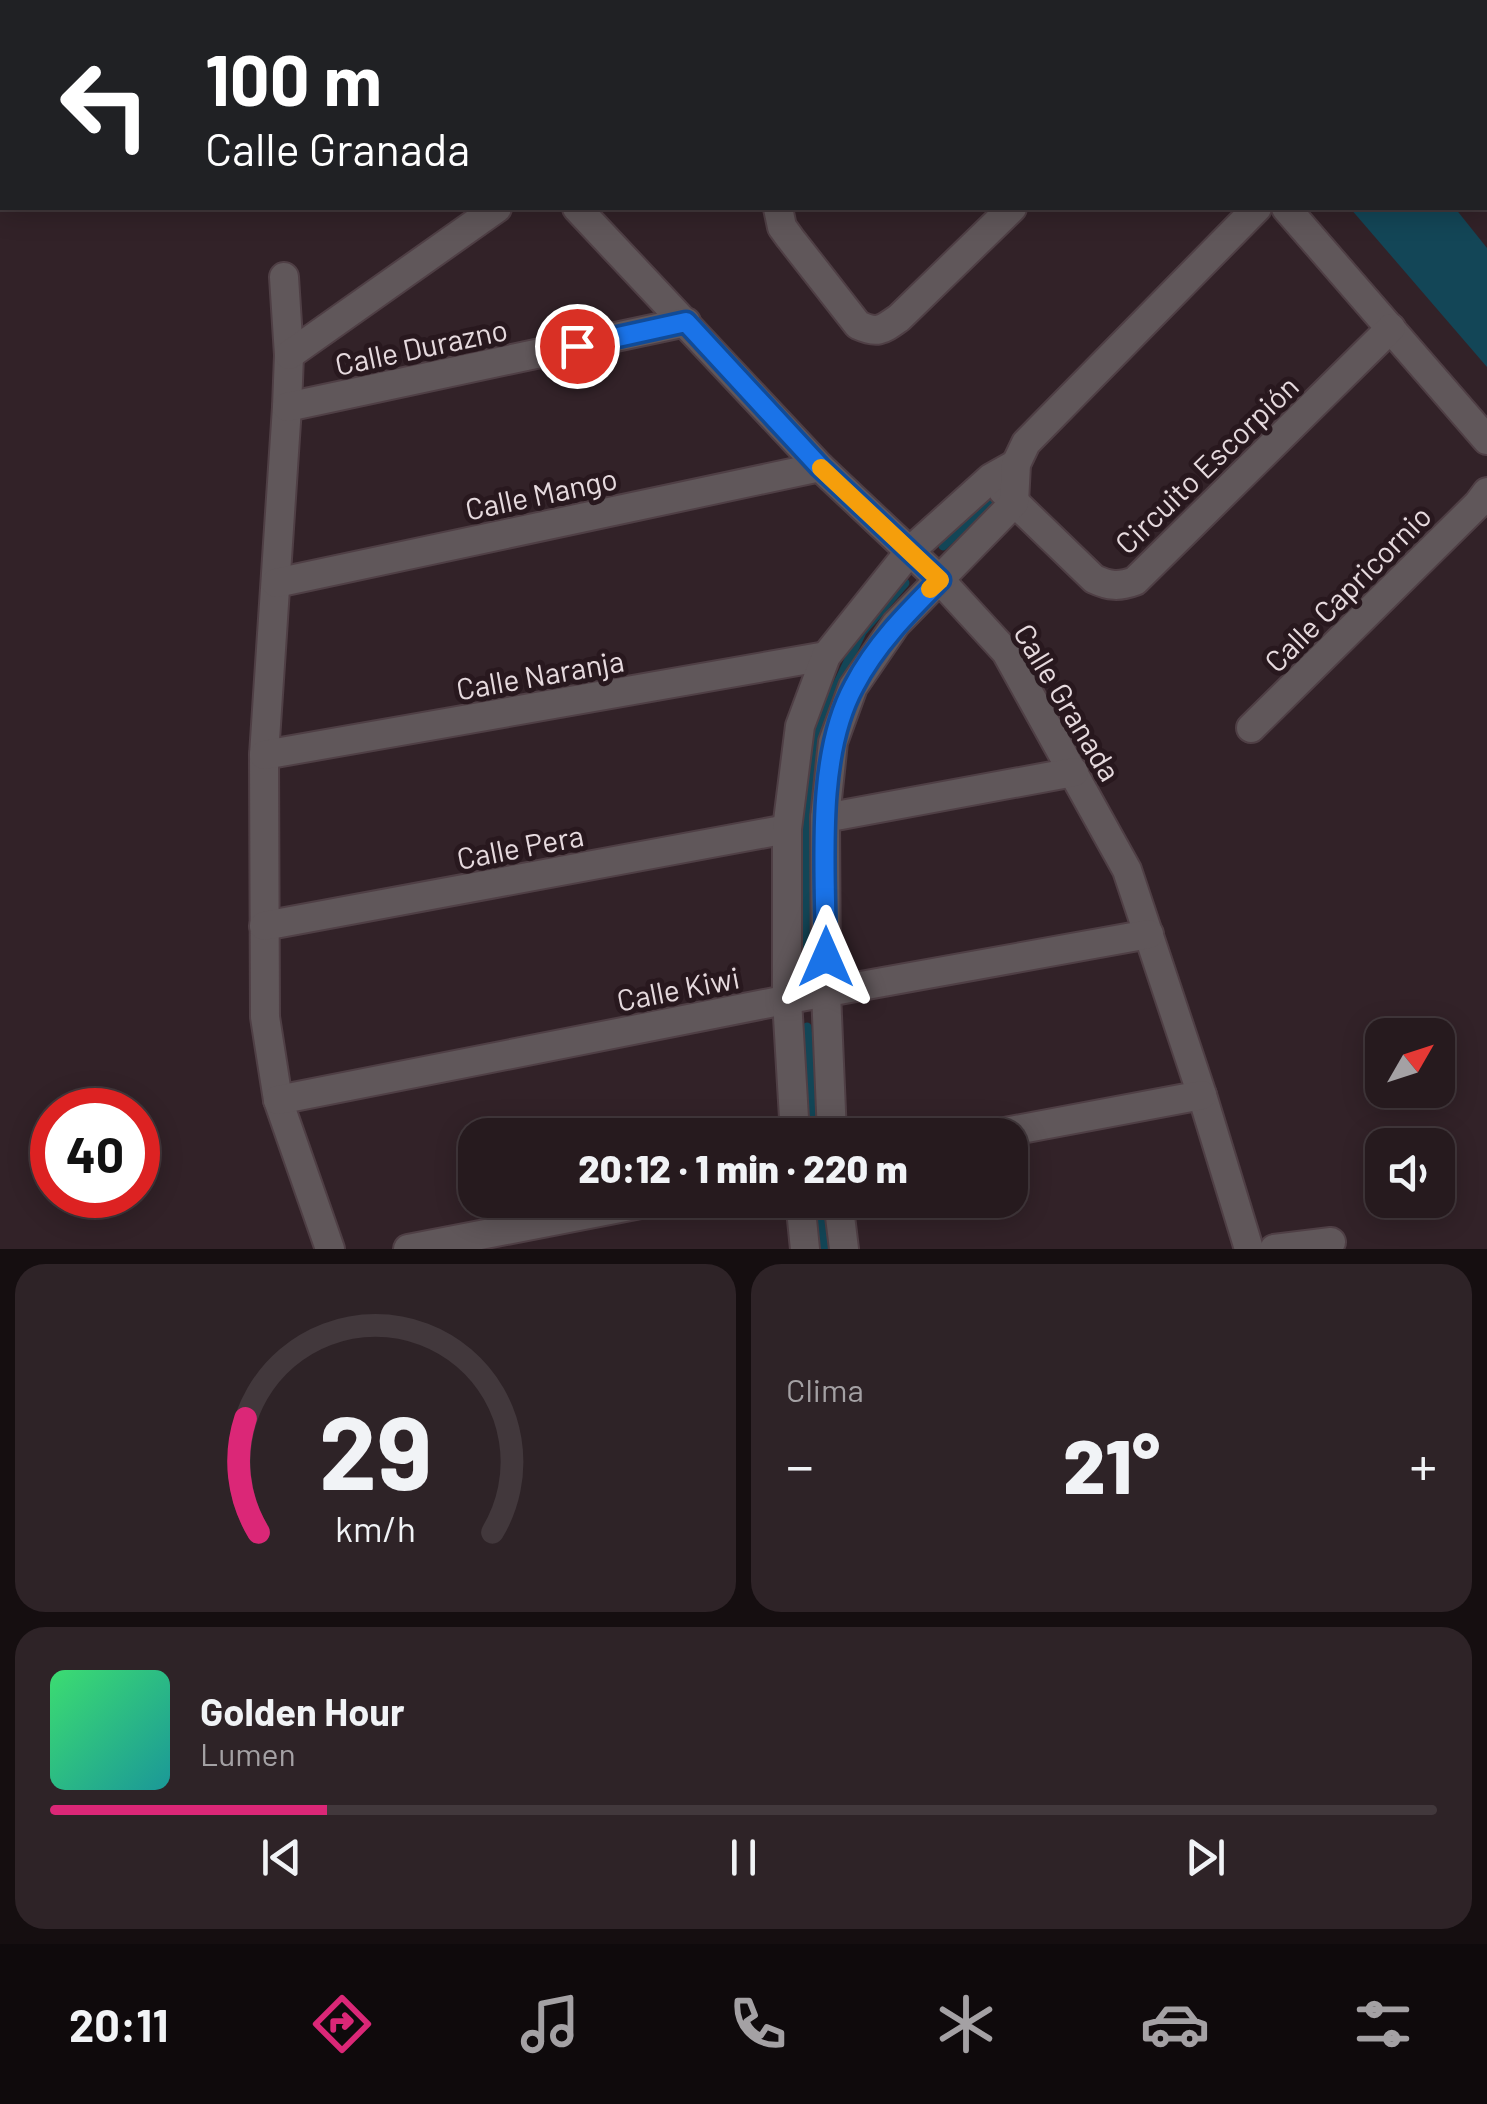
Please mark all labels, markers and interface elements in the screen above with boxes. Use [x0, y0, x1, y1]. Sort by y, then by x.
text: 100 m [205, 36, 382, 120]
icon: left [40, 40, 170, 170]
text: Calle Granada [205, 121, 470, 175]
pin [535, 304, 620, 389]
street label: Calle Durazno [332, 310, 510, 382]
icon: arrive [550, 319, 605, 374]
street label: Circuito Escorpión [1107, 367, 1305, 561]
street label: Calle Mango [462, 459, 620, 527]
street label: Calle Capricornio [1256, 497, 1438, 679]
street label: Calle Granada [1007, 617, 1129, 787]
street label: Calle Naranja [453, 642, 627, 706]
street label: Calle Pera [453, 816, 587, 876]
position arrow [774, 905, 878, 1009]
street label: Calle Kiwi [614, 958, 742, 1018]
north arrow [1365, 1018, 1455, 1108]
map controls [1365, 1018, 1455, 1218]
speed limit sign: 40 [30, 1088, 160, 1218]
button: sound [1365, 1128, 1455, 1218]
text: 20:12 · 1 min · 220 m [578, 1145, 908, 1191]
text: Clima [786, 1370, 864, 1408]
text: 29 [319, 1386, 432, 1511]
text: 21° [1063, 1419, 1160, 1509]
text: − [786, 1431, 814, 1497]
text: + [1409, 1431, 1437, 1497]
text: km/h [335, 1506, 416, 1549]
text: Golden Hour [200, 1688, 405, 1734]
text: Lumen [200, 1734, 296, 1772]
icon: previous [254, 1830, 309, 1885]
icon: pause [716, 1830, 771, 1885]
icon: next [1178, 1830, 1233, 1885]
icon: directions [307, 1989, 377, 2059]
icon: music [515, 1989, 585, 2059]
icon: phone [723, 1989, 793, 2059]
icon: climate [931, 1989, 1001, 2059]
icon: car [1140, 1989, 1210, 2059]
icon: filters [1348, 1989, 1418, 2059]
text: 20:11 [69, 1997, 169, 2051]

